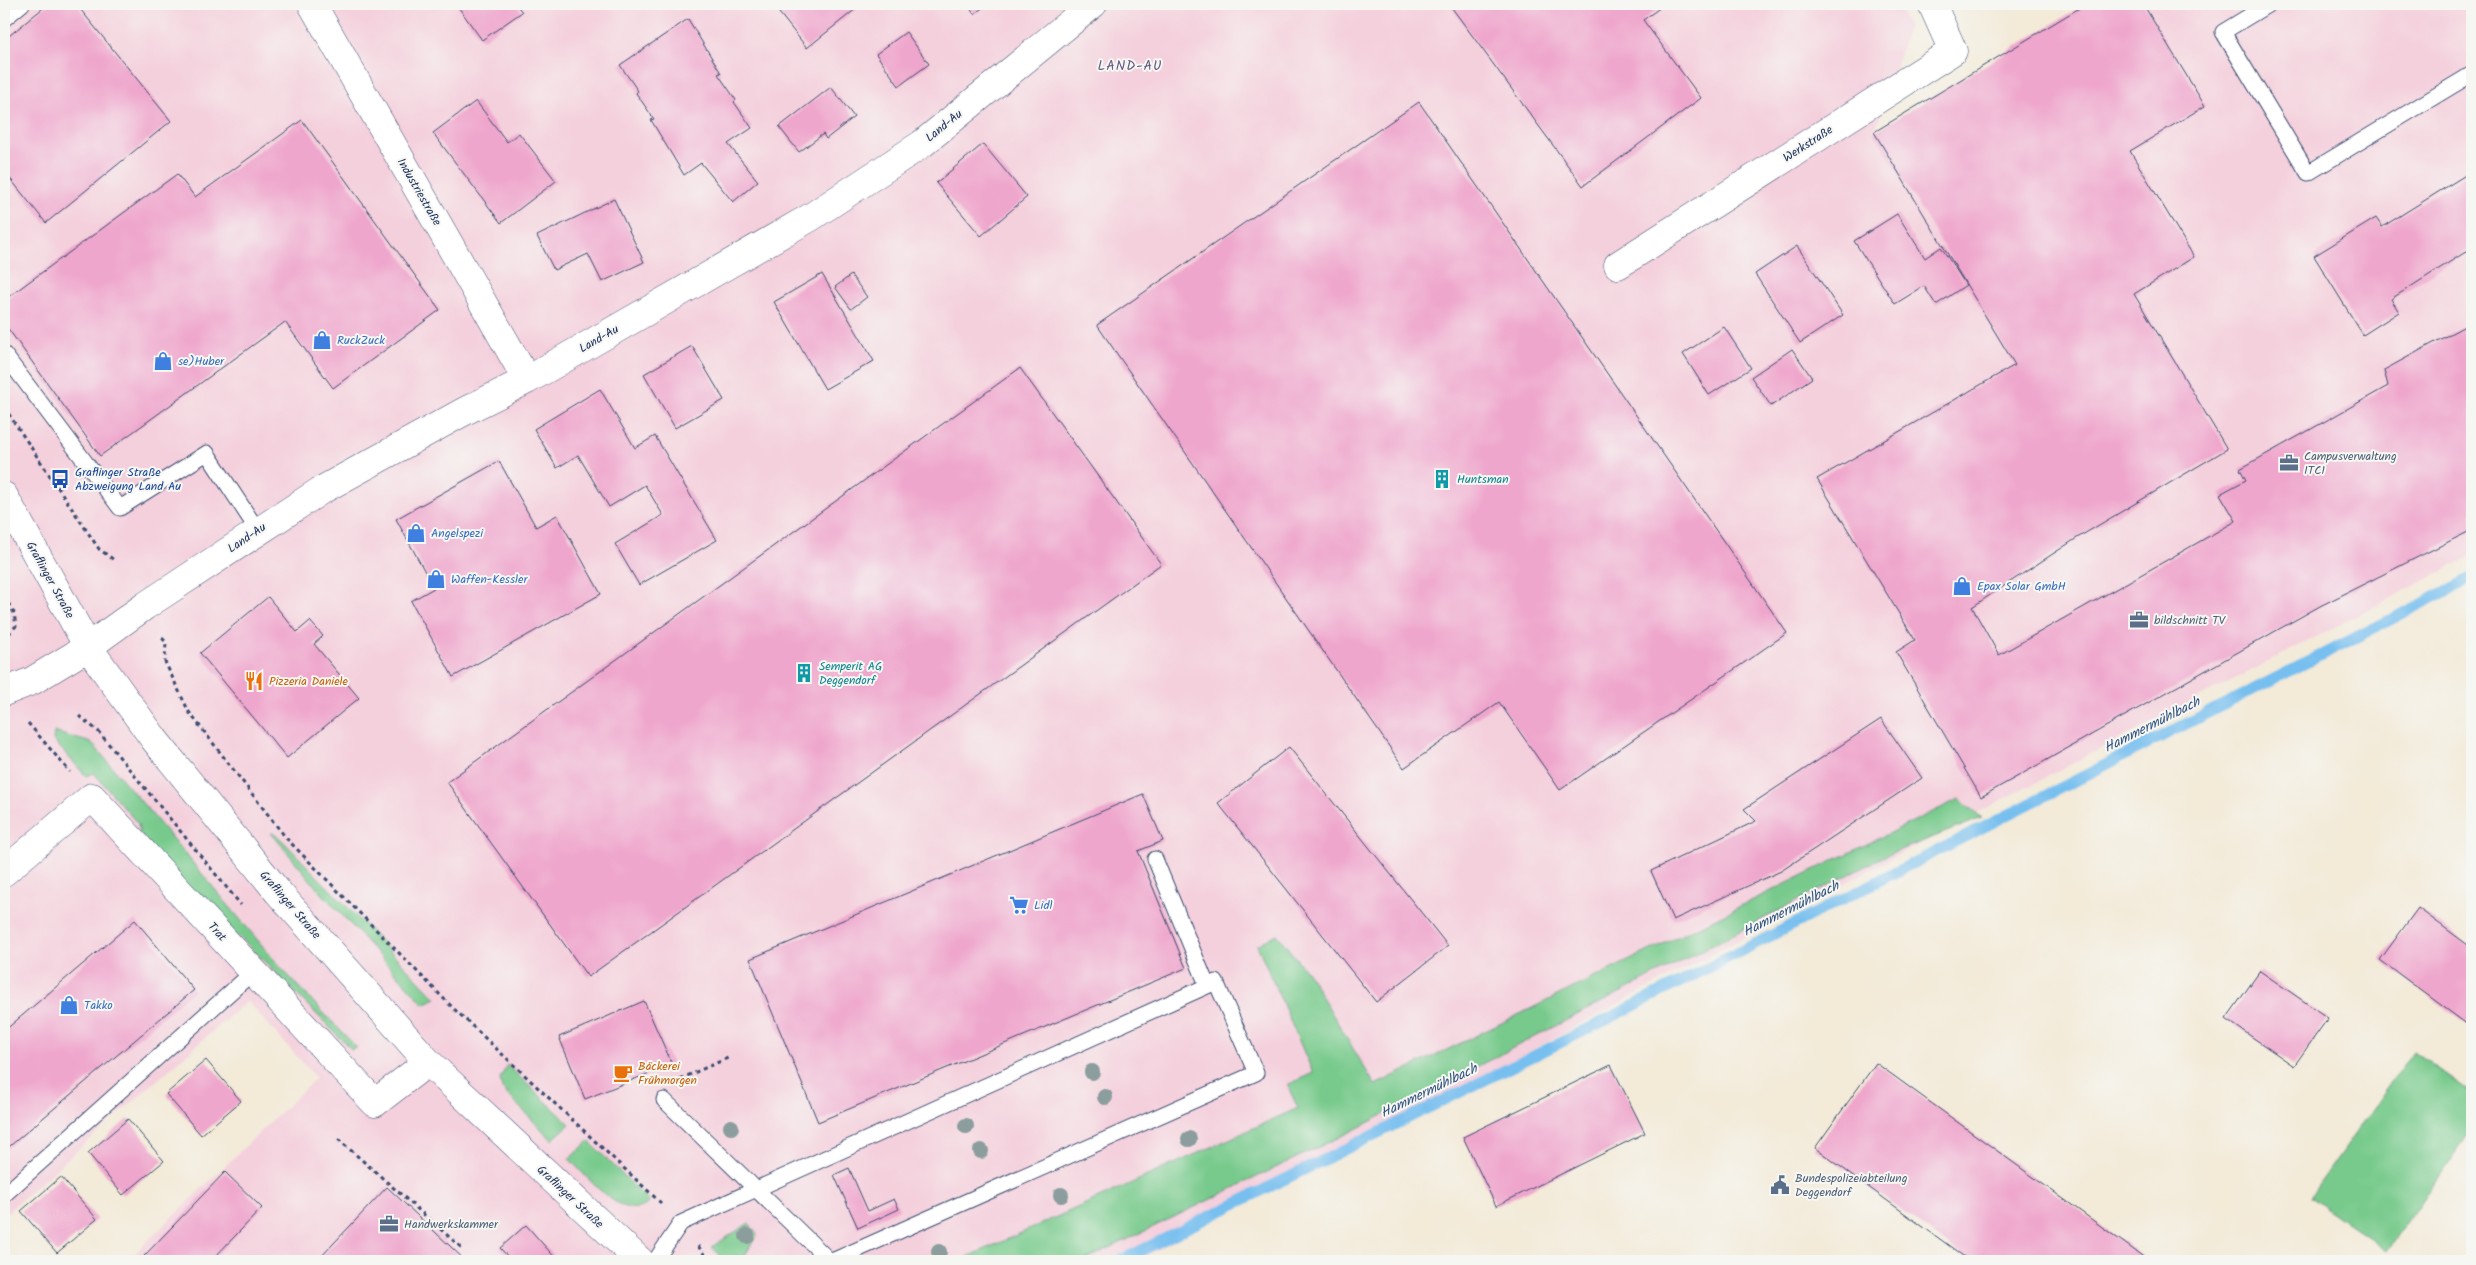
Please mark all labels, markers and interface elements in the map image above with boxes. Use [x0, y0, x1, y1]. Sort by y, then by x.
district label: LAND-AU [1098, 55, 1162, 77]
street label: Land-Au [921, 105, 967, 147]
street label: Werkstraße [1779, 120, 1837, 167]
street label: Industriestraße [392, 154, 446, 230]
street label: Land-Au [576, 320, 623, 358]
shop icon: RuckZuck [311, 329, 333, 351]
place label: RuckZuck [337, 331, 385, 350]
shop icon: se)Huber [152, 350, 174, 372]
place label: se)Huber [178, 352, 225, 371]
place label: Campusverwaltung ITC1 [2304, 447, 2397, 480]
office icon: Campusverwaltung ITC1 [2278, 452, 2300, 474]
place label: Graflinger Straße Abzweigung Land Au [75, 463, 181, 496]
bus stop icon: Graflinger Straße Abzweigung Land Au [49, 468, 71, 490]
building icon: Huntsman [1431, 468, 1453, 490]
place label: Huntsman [1457, 470, 1509, 489]
street label: Land-Au [224, 518, 270, 558]
shop icon: Angelspezi [405, 522, 427, 544]
place label: Angelspezi [431, 524, 484, 543]
street label: Graflinger Straße [21, 538, 79, 623]
shop icon: Waffen-Kessler [425, 568, 447, 590]
place label: Waffen-Kessler [451, 570, 528, 589]
shop icon: Epax Solar GmbH [1951, 575, 1973, 597]
place label: Epax Solar GmbH [1977, 577, 2066, 596]
office icon: bildschnitt TV [2128, 609, 2150, 631]
place label: bildschnitt TV [2154, 611, 2227, 630]
place label: Semperit AG Deggendorf [819, 657, 882, 690]
building icon: Semperit AG Deggendorf [793, 662, 815, 684]
restaurant icon: Pizzeria Daniele [243, 670, 265, 692]
place label: Pizzeria Daniele [269, 672, 349, 691]
water label: Hammermühlbach [2100, 691, 2205, 759]
street label: Graflinger Straße [255, 866, 326, 944]
water label: Hammermühlbach [1739, 875, 1844, 943]
supermarket icon: Lidl [1008, 894, 1030, 916]
place label: Lidl [1034, 896, 1052, 915]
street label: Trat [203, 918, 231, 946]
shop icon: Takko [58, 994, 80, 1016]
place label: Takko [84, 996, 113, 1015]
place label: Bäckerei Frühmorgen [638, 1057, 697, 1090]
water label: Hammermühlbach [1377, 1057, 1483, 1124]
cafe icon: Bäckerei Frühmorgen [612, 1062, 634, 1084]
street label: Graflinger Straße [532, 1161, 608, 1234]
place label: Bundespolizeiabteilung Deggendorf [1795, 1169, 1908, 1202]
public building icon: Bundespolizeiabteilung Deggendorf [1769, 1174, 1791, 1196]
office icon: Handwerkskammer [378, 1213, 400, 1235]
place label: Handwerkskammer [404, 1215, 499, 1234]

